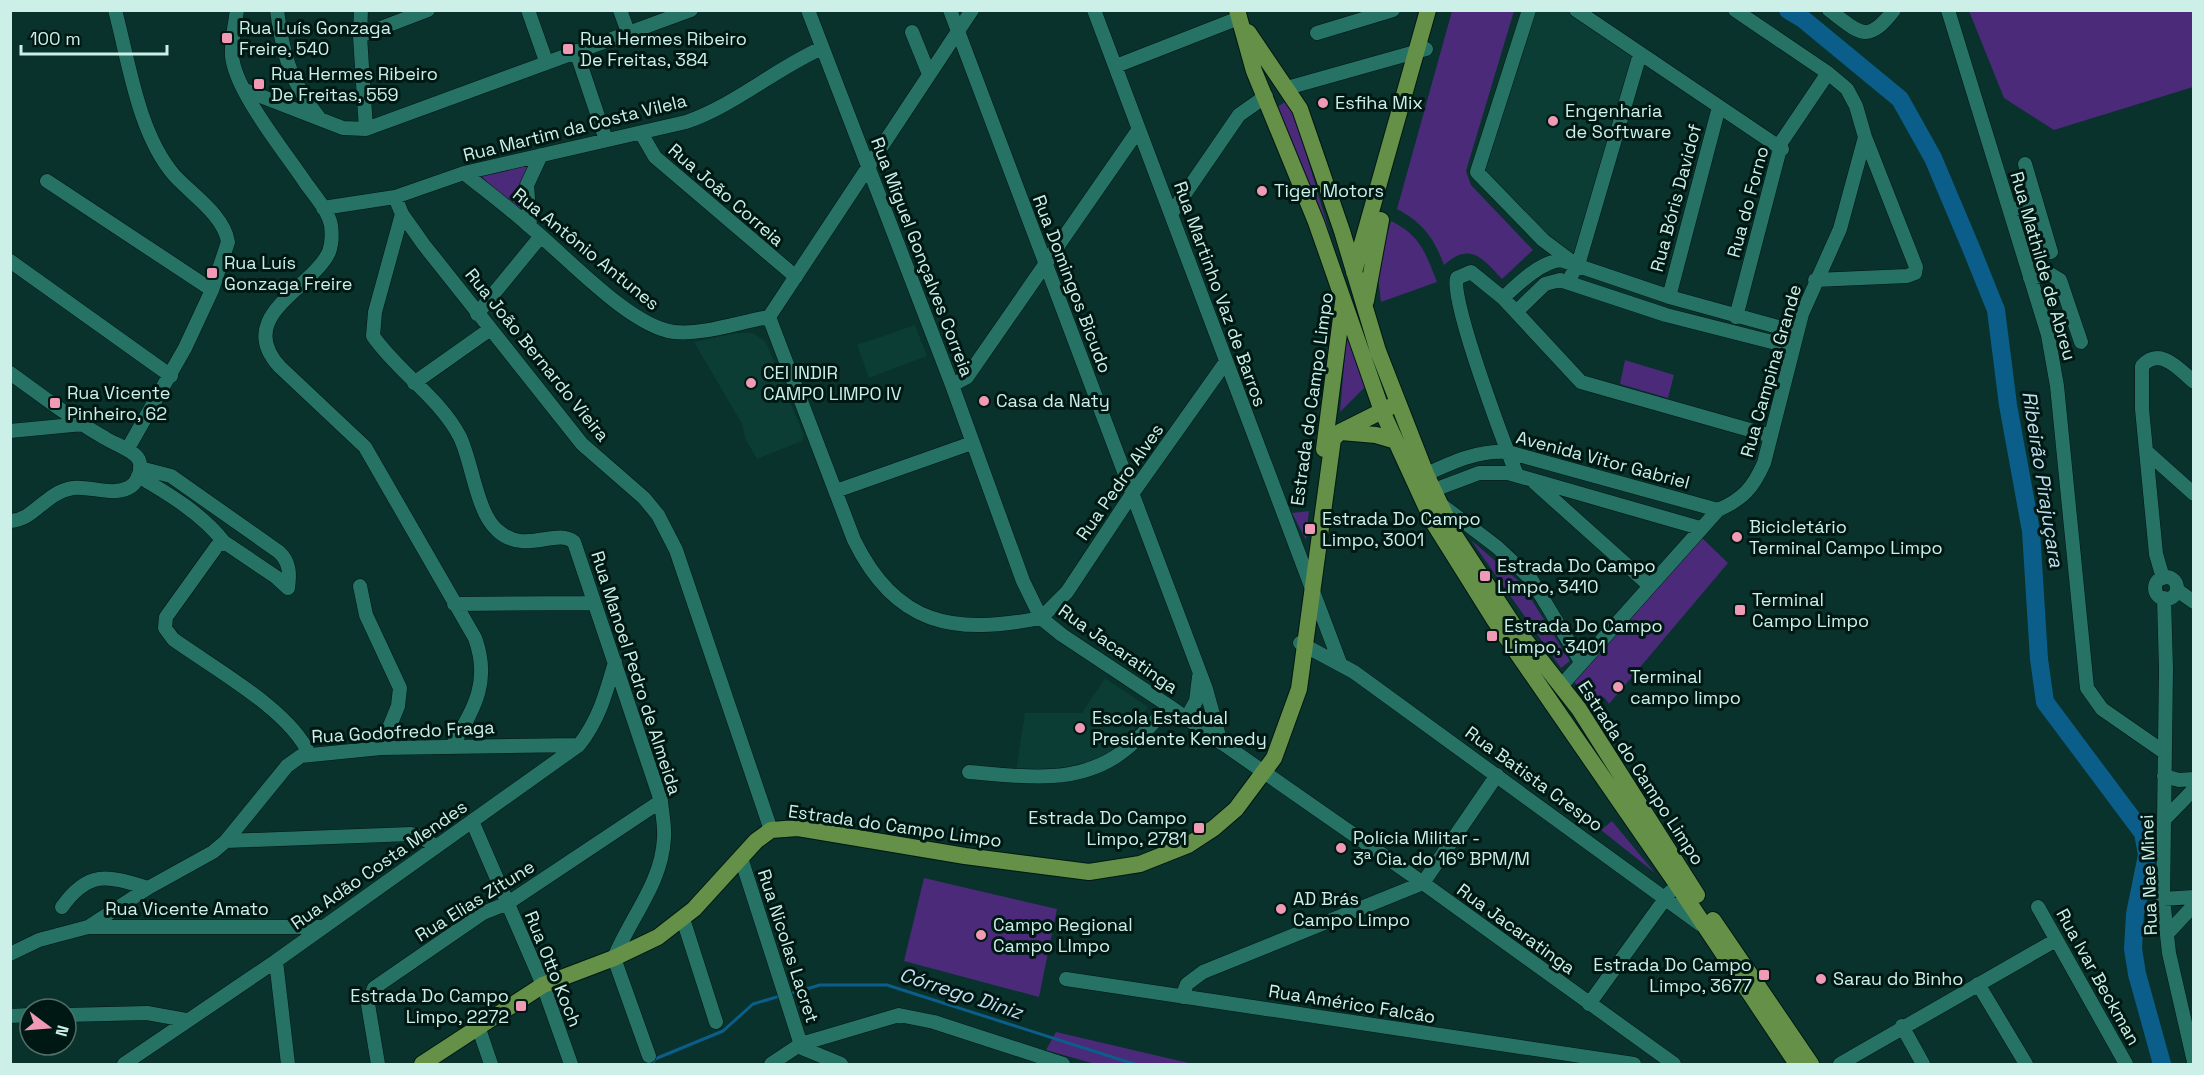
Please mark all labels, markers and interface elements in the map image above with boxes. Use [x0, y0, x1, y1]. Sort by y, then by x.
place label: Rua Luís Gonzaga Freire, 540 [239, 16, 391, 60]
scale bar [21, 18, 166, 56]
text: 100 m [30, 27, 81, 50]
place label: Rua Hermes Ribeiro De Freitas, 384 [580, 27, 747, 71]
marker: Rua Luís Gonzaga Freire, 540 [220, 31, 234, 45]
marker: Rua Hermes Ribeiro De Freitas, 384 [561, 42, 575, 56]
place label: Rua Hermes Ribeiro De Freitas, 559 [271, 62, 438, 106]
marker: Rua Hermes Ribeiro De Freitas, 559 [252, 77, 266, 91]
street label: Rua Martim da Costa Vilela [461, 89, 689, 166]
place label: Esfiha Mix [1335, 91, 1423, 114]
marker: Esfiha Mix [1316, 96, 1330, 110]
place label: Engenharia de Software [1565, 99, 1671, 143]
marker: Engenharia de Software [1546, 114, 1560, 128]
street label: Rua Bóris Davidof [1645, 121, 1706, 274]
street label: Rua Miguel Gonçalves Correia [866, 134, 979, 380]
street label: Rua João Correia [664, 138, 789, 251]
street label: Rua do Forno [1722, 144, 1773, 260]
street label: Rua Mathilde de Abreu [2005, 169, 2081, 363]
street label: Rua Martinho Vaz de Barros [1169, 178, 1272, 410]
place label: Tiger Motors [1274, 179, 1384, 202]
street label: Rua Antônio Antunes [508, 182, 664, 315]
marker: Tiger Motors [1255, 184, 1269, 198]
street label: Rua Domingos Bicudo [1028, 192, 1117, 376]
place label: Rua Luís Gonzaga Freire [224, 251, 352, 295]
street label: Rua João Bernardo Vieira [460, 263, 614, 446]
marker: Rua Luís Gonzaga Freire [205, 266, 219, 280]
street label: Rua Campina Grande [1735, 282, 1806, 460]
street label: Estrada do Campo Limpo [1285, 291, 1338, 507]
place label: CEI INDIR CAMPO LIMPO IV [763, 361, 902, 405]
marker: CEI INDIR CAMPO LIMPO IV [744, 376, 758, 390]
place label: Rua Vicente Pinheiro, 62 [67, 381, 170, 425]
place label: Casa da Naty [996, 389, 1110, 412]
water label: Ribeirão Pirajuçara [2016, 389, 2070, 569]
marker: Casa da Naty [977, 394, 991, 408]
marker: Rua Vicente Pinheiro, 62 [48, 396, 62, 410]
street label: Rua Pedro Alves [1071, 419, 1168, 545]
street label: Avenida Vitor Gabriel [1514, 425, 1693, 494]
place label: Estrada Do Campo Limpo, 3001 [1322, 507, 1481, 551]
place label: Bicicletário Terminal Campo Limpo [1749, 515, 1943, 559]
marker: Estrada Do Campo Limpo, 3001 [1303, 522, 1317, 536]
marker: Bicicletário Terminal Campo Limpo [1730, 530, 1744, 544]
street label: Rua Manoel Pedro de Almeida [586, 548, 687, 798]
place label: Estrada Do Campo Limpo, 3410 [1497, 554, 1656, 598]
marker: Estrada Do Campo Limpo, 3410 [1478, 569, 1492, 583]
place label: Terminal Campo Limpo [1752, 588, 1869, 632]
street label: Rua Jacaratinga [1054, 599, 1183, 698]
marker: Terminal Campo Limpo [1733, 603, 1747, 617]
place label: Estrada Do Campo Limpo, 3401 [1504, 614, 1663, 658]
marker: Estrada Do Campo Limpo, 3401 [1485, 629, 1499, 643]
place label: Terminal campo limpo [1630, 665, 1741, 709]
street label: Estrada do Campo Limpo [1573, 676, 1710, 869]
marker: Terminal campo limpo [1611, 680, 1625, 694]
place label: Escola Estadual Presidente Kennedy [1092, 706, 1267, 750]
street label: Rua Godofredo Fraga [311, 715, 495, 748]
marker: Escola Estadual Presidente Kennedy [1073, 721, 1087, 735]
street label: Rua Batista Crespo [1461, 721, 1608, 836]
street label: Rua Adão Costa Mendes [286, 795, 471, 934]
street label: Estrada do Campo Limpo [787, 799, 1003, 852]
place label: Estrada Do Campo Limpo, 2781 [1028, 806, 1187, 850]
street label: Rua Nae Minei [2135, 814, 2162, 936]
marker: Estrada Do Campo Limpo, 2781 [1192, 821, 1206, 835]
place label: Polícia Militar - 3ª Cia. do 16º BPM/M [1353, 826, 1530, 870]
marker: Polícia Militar - 3ª Cia. do 16º BPM/M [1334, 841, 1348, 855]
street label: Rua Elias Zitune [411, 855, 539, 946]
street label: Rua Nicolas Lacret [753, 866, 824, 1026]
street label: Rua Jacaratinga [1453, 878, 1580, 979]
place label: AD Brás Campo Limpo [1293, 887, 1410, 931]
street label: Rua Vicente Amato [105, 897, 269, 920]
marker: AD Brás Campo Limpo [1274, 902, 1288, 916]
street label: Rua Ivar Beckman [2051, 904, 2146, 1049]
street label: Rua Otto Koch [520, 908, 587, 1030]
place label: Campo Regional Campo LImpo [993, 913, 1133, 957]
marker: Campo Regional Campo LImpo [974, 928, 988, 942]
place label: Estrada Do Campo Limpo, 3677 [1593, 953, 1752, 997]
water label: Córrego Diniz [896, 961, 1027, 1026]
place label: Sarau do Binho [1833, 967, 1963, 990]
marker: Estrada Do Campo Limpo, 3677 [1757, 968, 1771, 982]
marker: Sarau do Binho [1814, 972, 1828, 986]
street label: Rua Américo Falcão [1267, 979, 1437, 1028]
place label: Estrada Do Campo Limpo, 2272 [350, 984, 509, 1028]
north arrow [18, 997, 78, 1057]
marker: Estrada Do Campo Limpo, 2272 [514, 999, 528, 1013]
text: N [50, 1023, 74, 1039]

